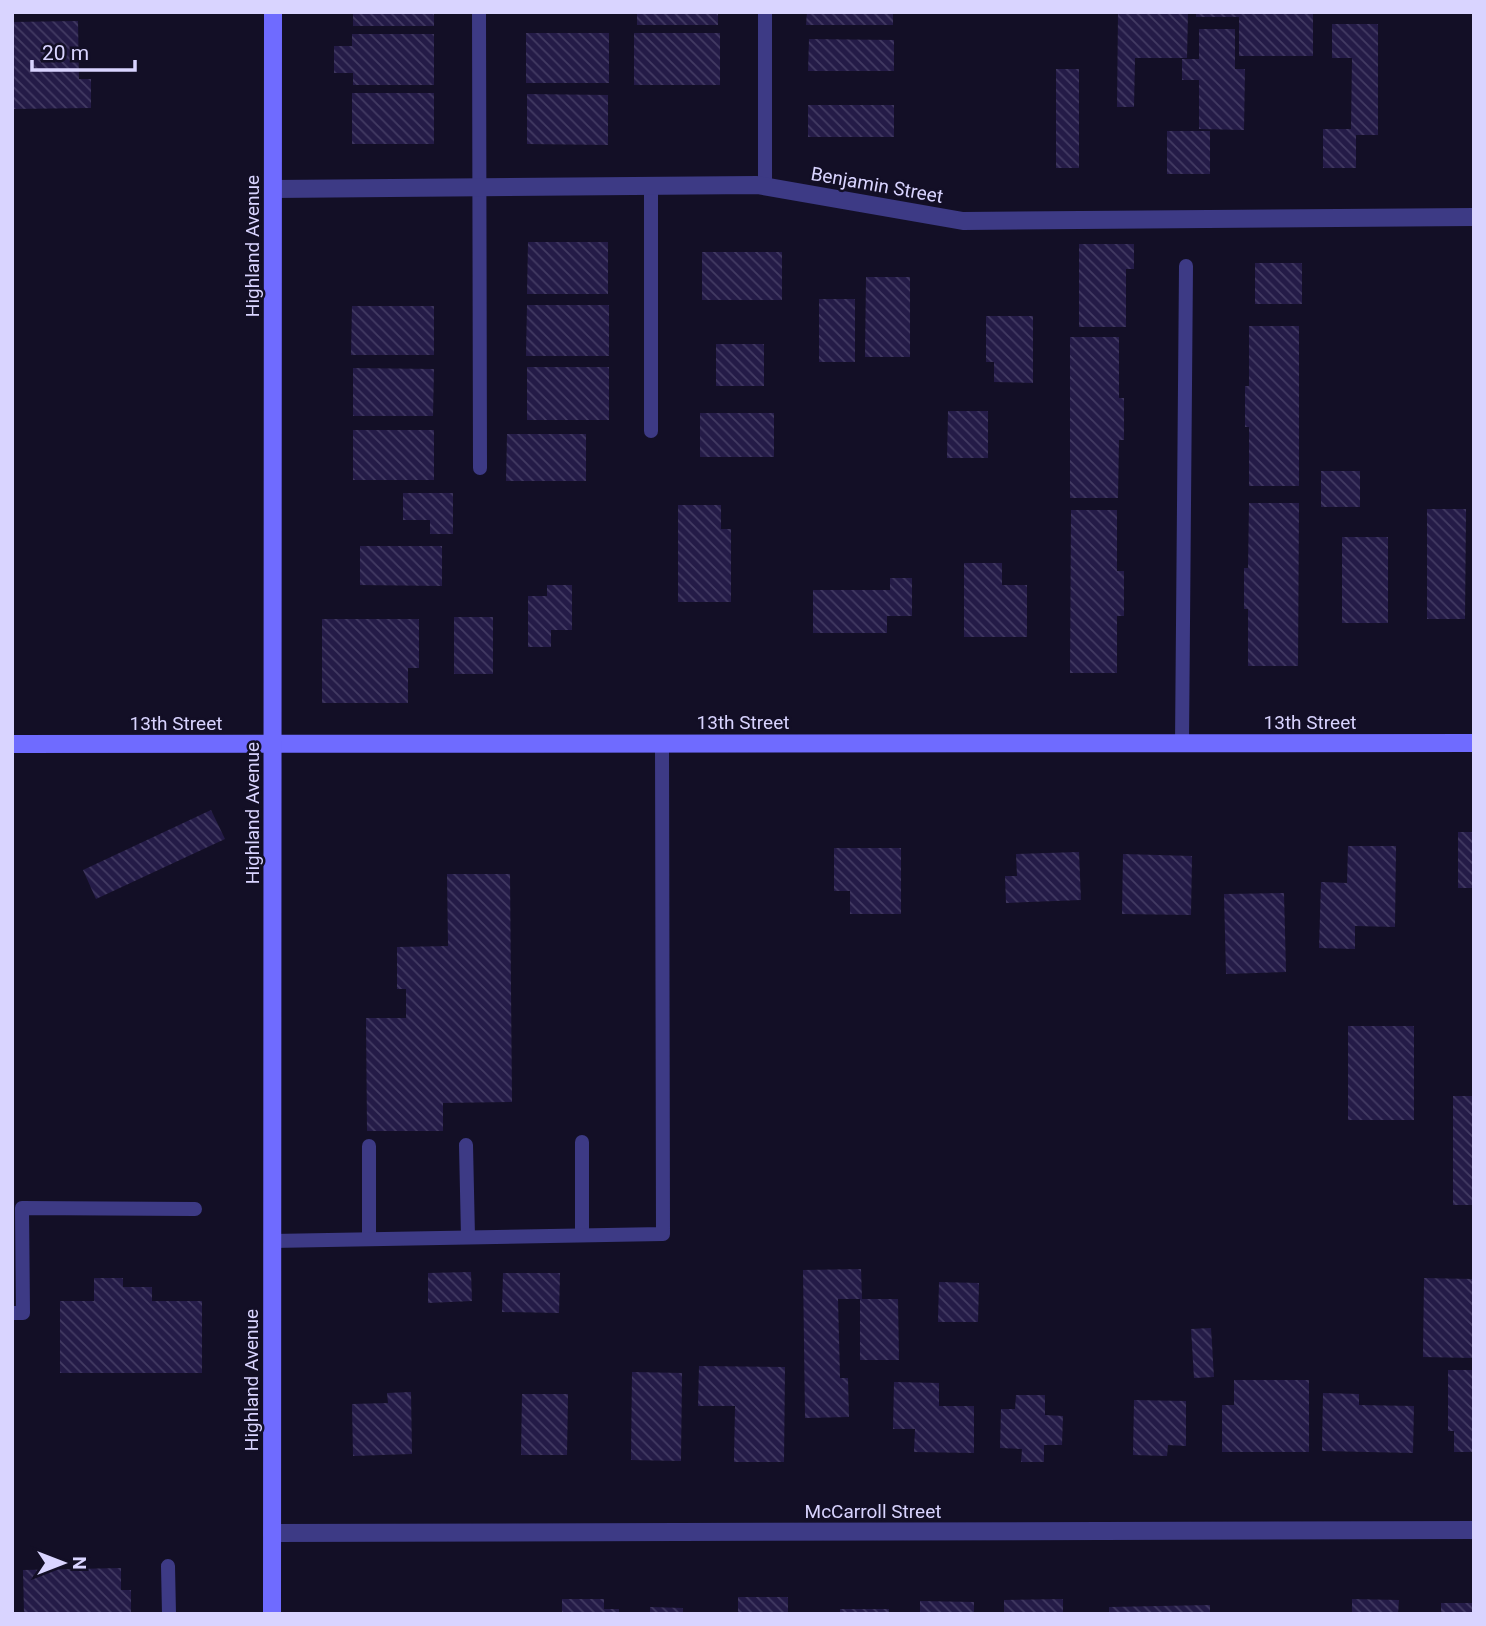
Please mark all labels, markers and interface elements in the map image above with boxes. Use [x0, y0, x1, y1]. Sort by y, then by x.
scale bar [32, 28, 135, 72]
text: 20 m [42, 41, 89, 65]
street label: Benjamin Street [809, 162, 945, 208]
street label: Highland Avenue [241, 175, 264, 317]
street label: 13th Street [697, 711, 789, 734]
street label: 13th Street [1264, 711, 1356, 734]
street label: 13th Street [130, 712, 222, 735]
street label: Highland Avenue [241, 742, 264, 884]
street label: Highland Avenue [240, 1309, 263, 1451]
street label: McCarroll Street [805, 1500, 941, 1523]
north arrow [28, 1528, 98, 1598]
text: N [68, 1556, 91, 1570]

